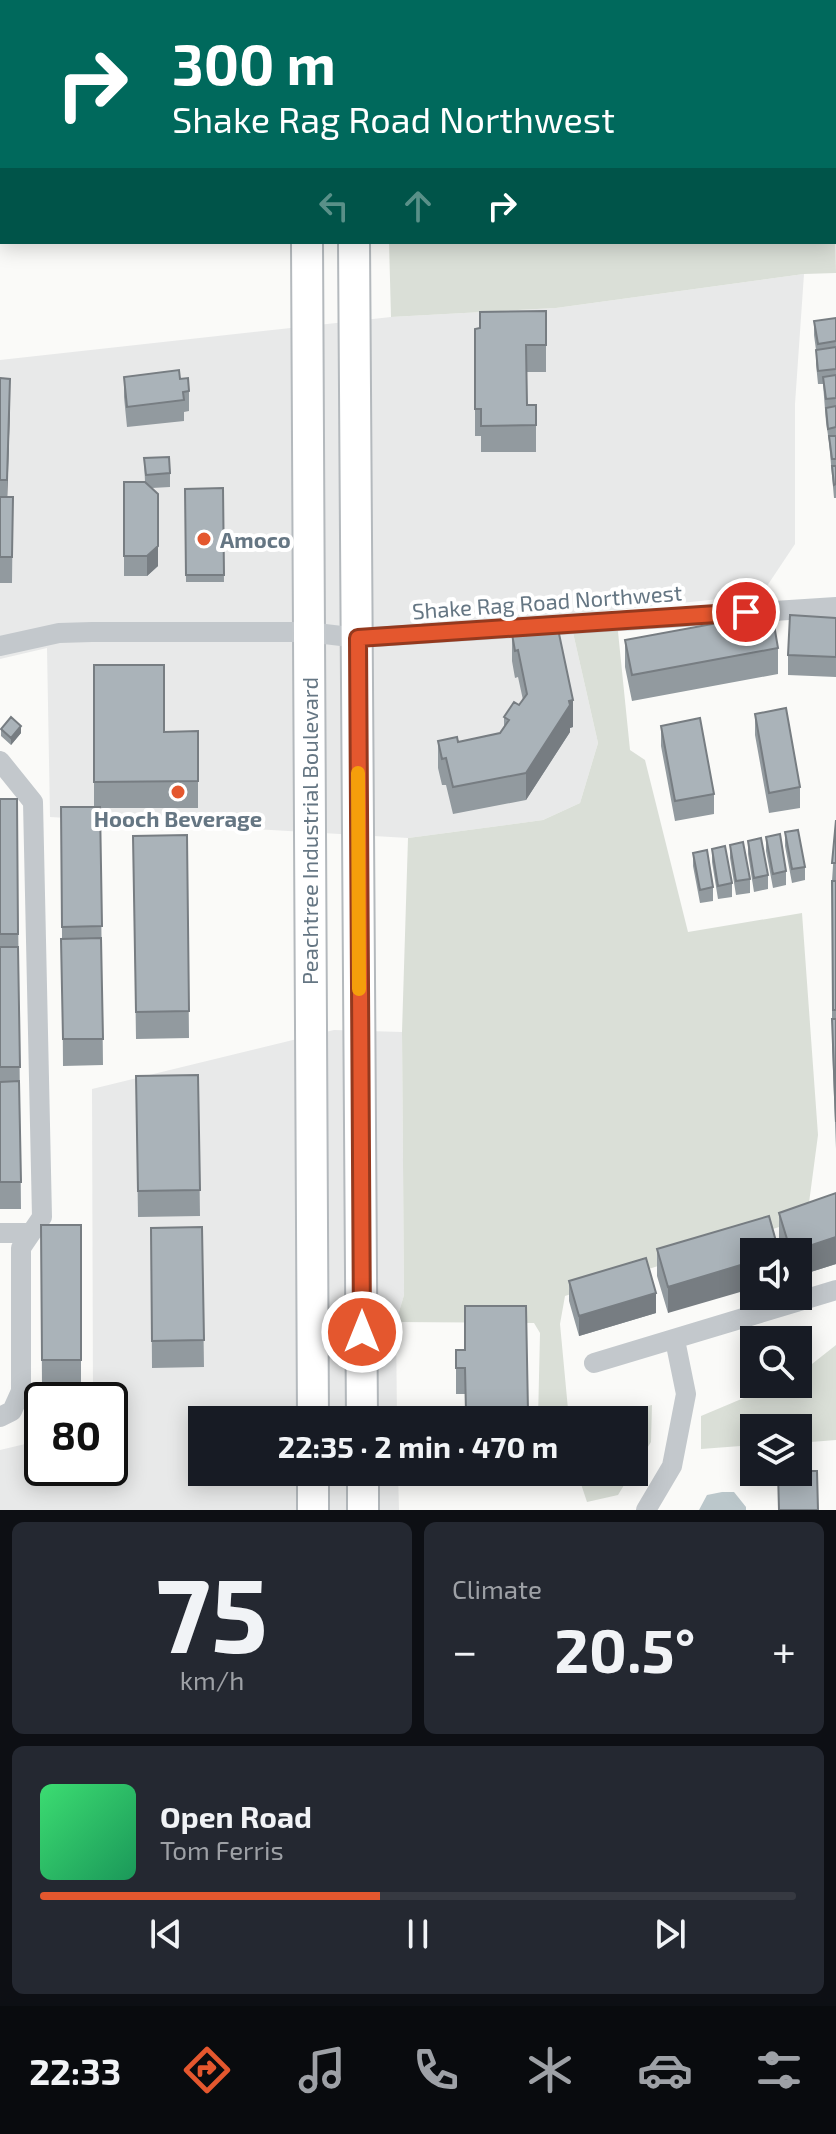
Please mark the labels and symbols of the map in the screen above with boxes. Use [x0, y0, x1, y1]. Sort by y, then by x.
place label: Amoco [220, 526, 291, 552]
marker: Amoco [195, 530, 213, 548]
pin [712, 578, 780, 646]
street label: Shake Rag Road Northwest [411, 579, 683, 623]
street label: Peachtree Industrial Boulevard [296, 677, 322, 985]
marker: Hooch Beverage [169, 783, 187, 801]
place label: Hooch Beverage [94, 805, 262, 831]
position arrow [320, 1290, 404, 1374]
speed limit sign: 80 [24, 1382, 128, 1486]

